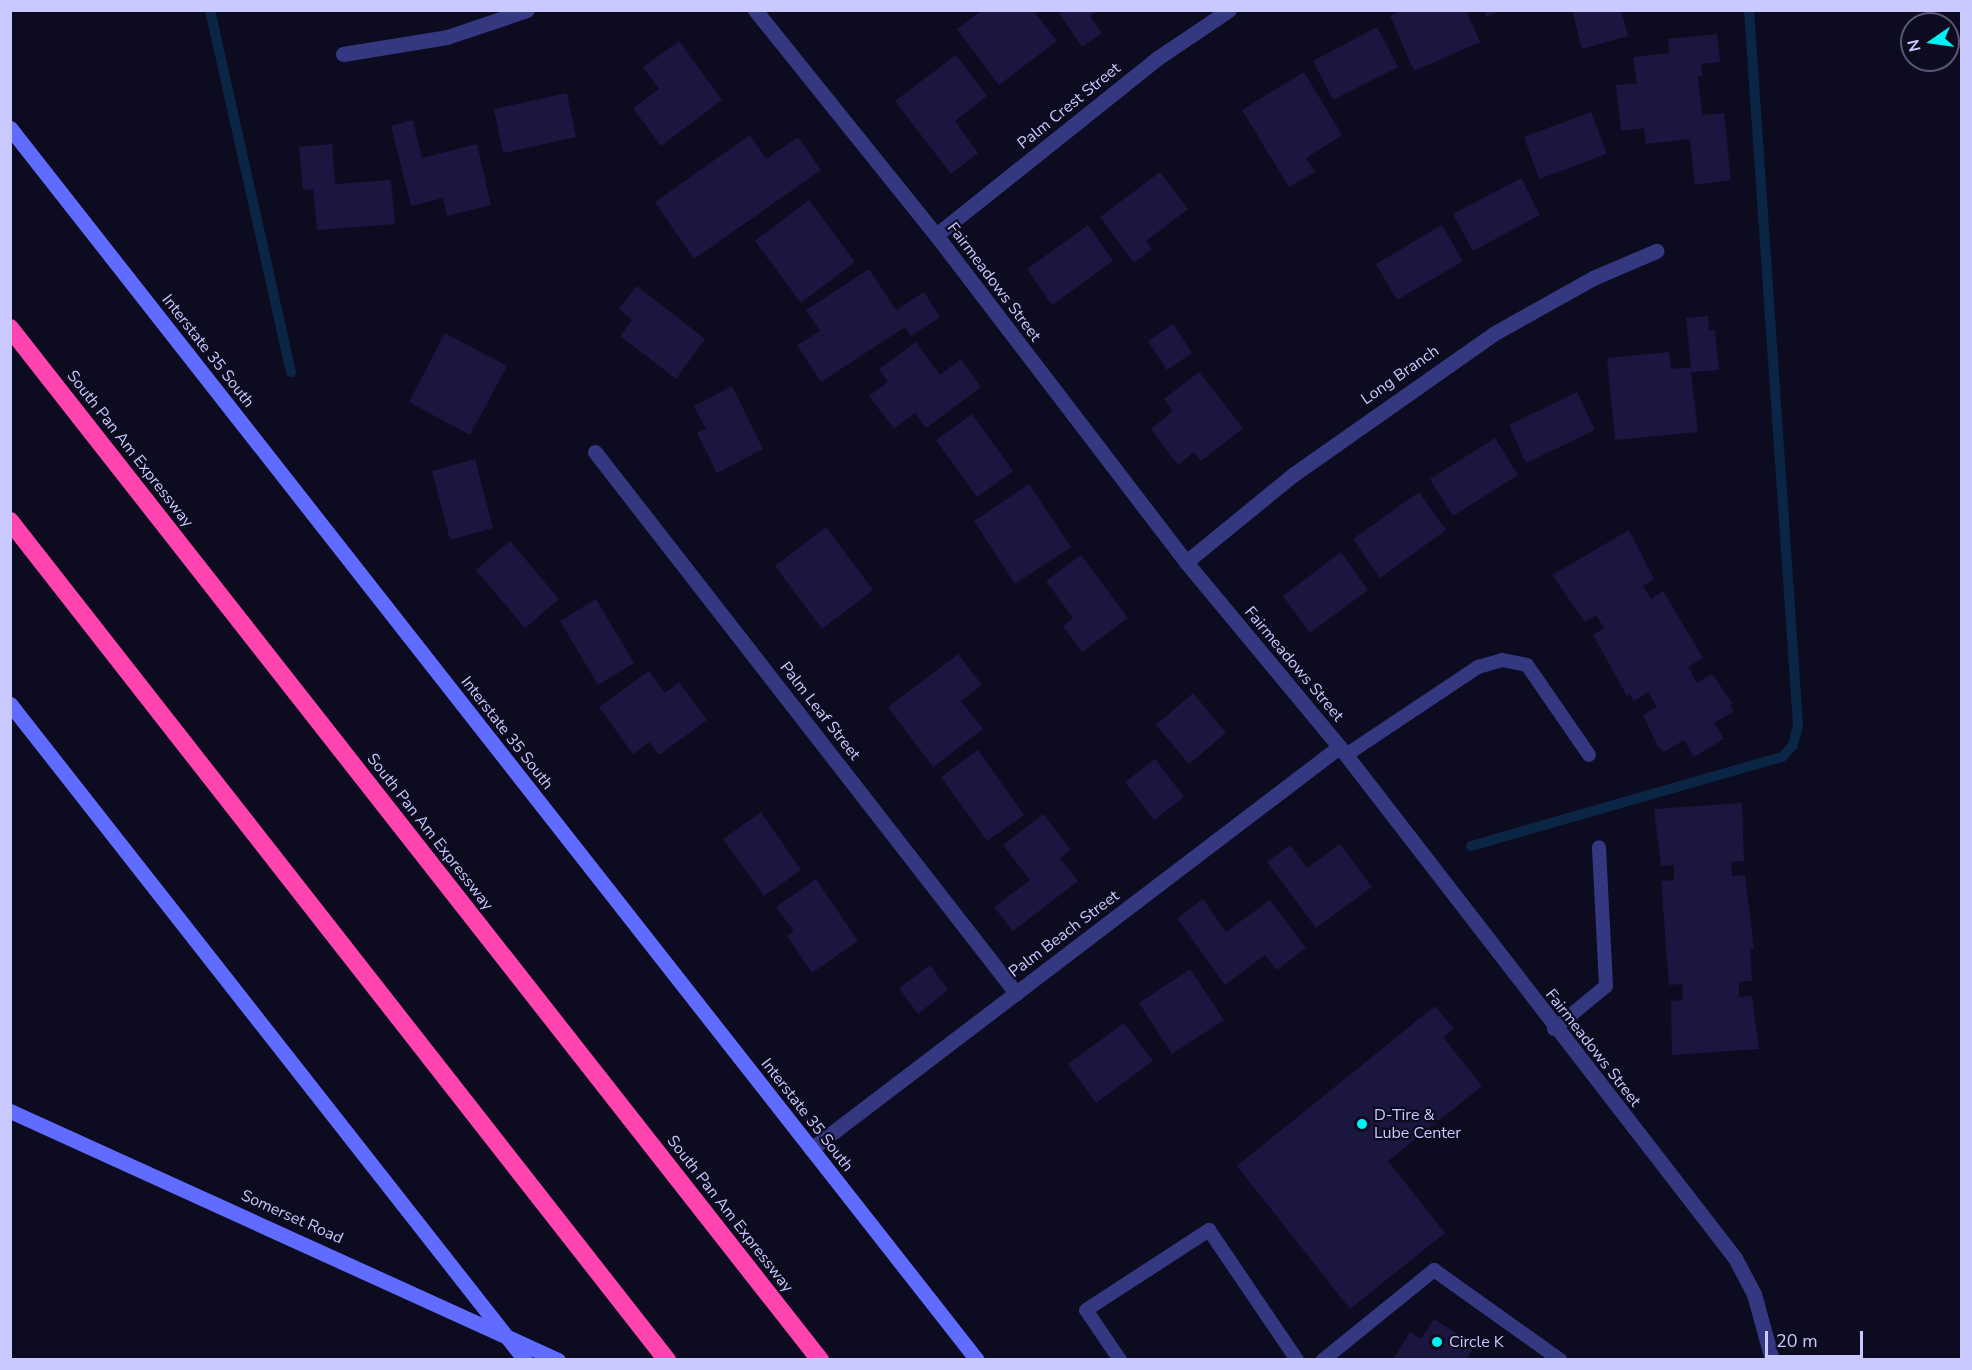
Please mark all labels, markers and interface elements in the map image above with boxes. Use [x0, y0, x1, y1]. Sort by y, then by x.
north arrow [1900, 12, 1960, 72]
text: N [1902, 37, 1926, 54]
street label: Palm Crest Street [1014, 59, 1124, 153]
street label: Fairmeadows Street [943, 219, 1045, 345]
street label: Interstate 35 South [158, 291, 258, 411]
street label: Long Branch [1357, 341, 1443, 409]
street label: South Pan Am Expressway [63, 367, 197, 531]
street label: Fairmeadows Street [1240, 603, 1348, 725]
street label: Palm Leaf Street [776, 658, 864, 764]
street label: Interstate 35 South [457, 673, 557, 793]
street label: South Pan Am Expressway [363, 750, 497, 914]
street label: Palm Beach Street [1005, 886, 1123, 982]
street label: Fairmeadows Street [1541, 985, 1645, 1111]
street label: Interstate 35 South [757, 1055, 857, 1175]
place label: D-Tire & Lube Center [1374, 1105, 1461, 1143]
marker: D-Tire & Lube Center [1355, 1117, 1369, 1131]
street label: South Pan Am Expressway [663, 1132, 797, 1296]
street label: Somerset Road [238, 1186, 346, 1248]
scale bar [1768, 1319, 1866, 1357]
text: 20 m [1776, 1329, 1818, 1353]
place label: Circle K [1449, 1332, 1504, 1352]
marker: Circle K [1430, 1335, 1444, 1349]

